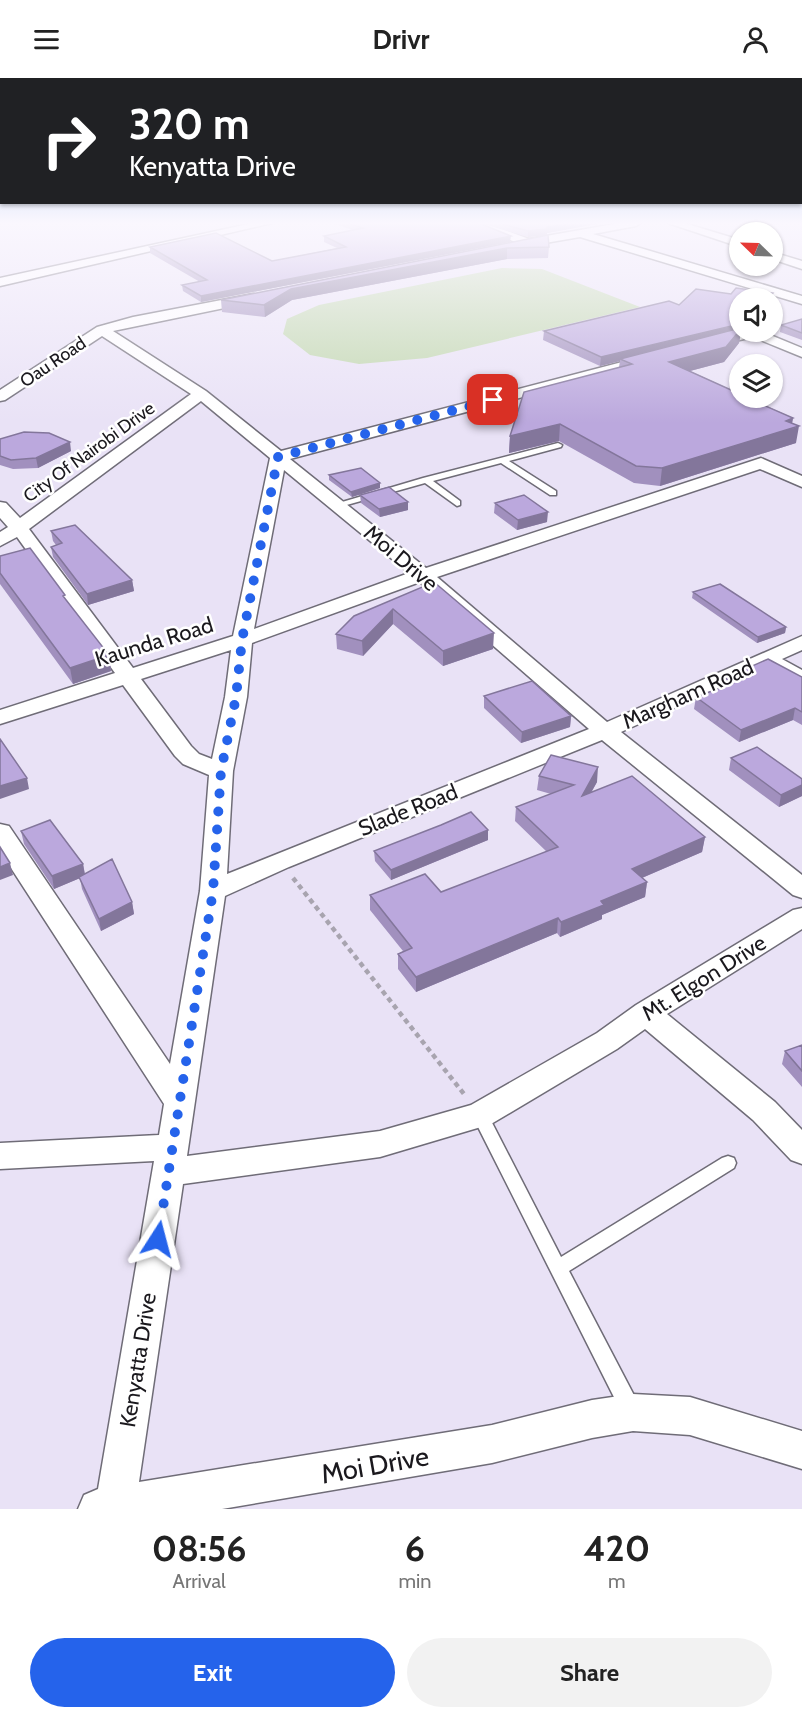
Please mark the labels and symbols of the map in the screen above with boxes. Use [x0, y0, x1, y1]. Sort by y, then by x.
north arrow [729, 222, 783, 276]
street label: Oau Road [16, 332, 90, 392]
pin [467, 374, 518, 425]
street label: City Of Nairobi Drive [19, 397, 159, 507]
street label: Moi Drive [358, 519, 444, 597]
street label: Kaunda Road [92, 611, 216, 673]
street label: Margham Road [618, 653, 758, 735]
street label: Slade Road [354, 778, 462, 842]
street label: Mt. Elgon Drive [637, 929, 771, 1027]
position arrow [126, 1207, 190, 1271]
street label: Kenyatta Drive [114, 1291, 162, 1429]
street label: Moi Drive [319, 1439, 432, 1491]

